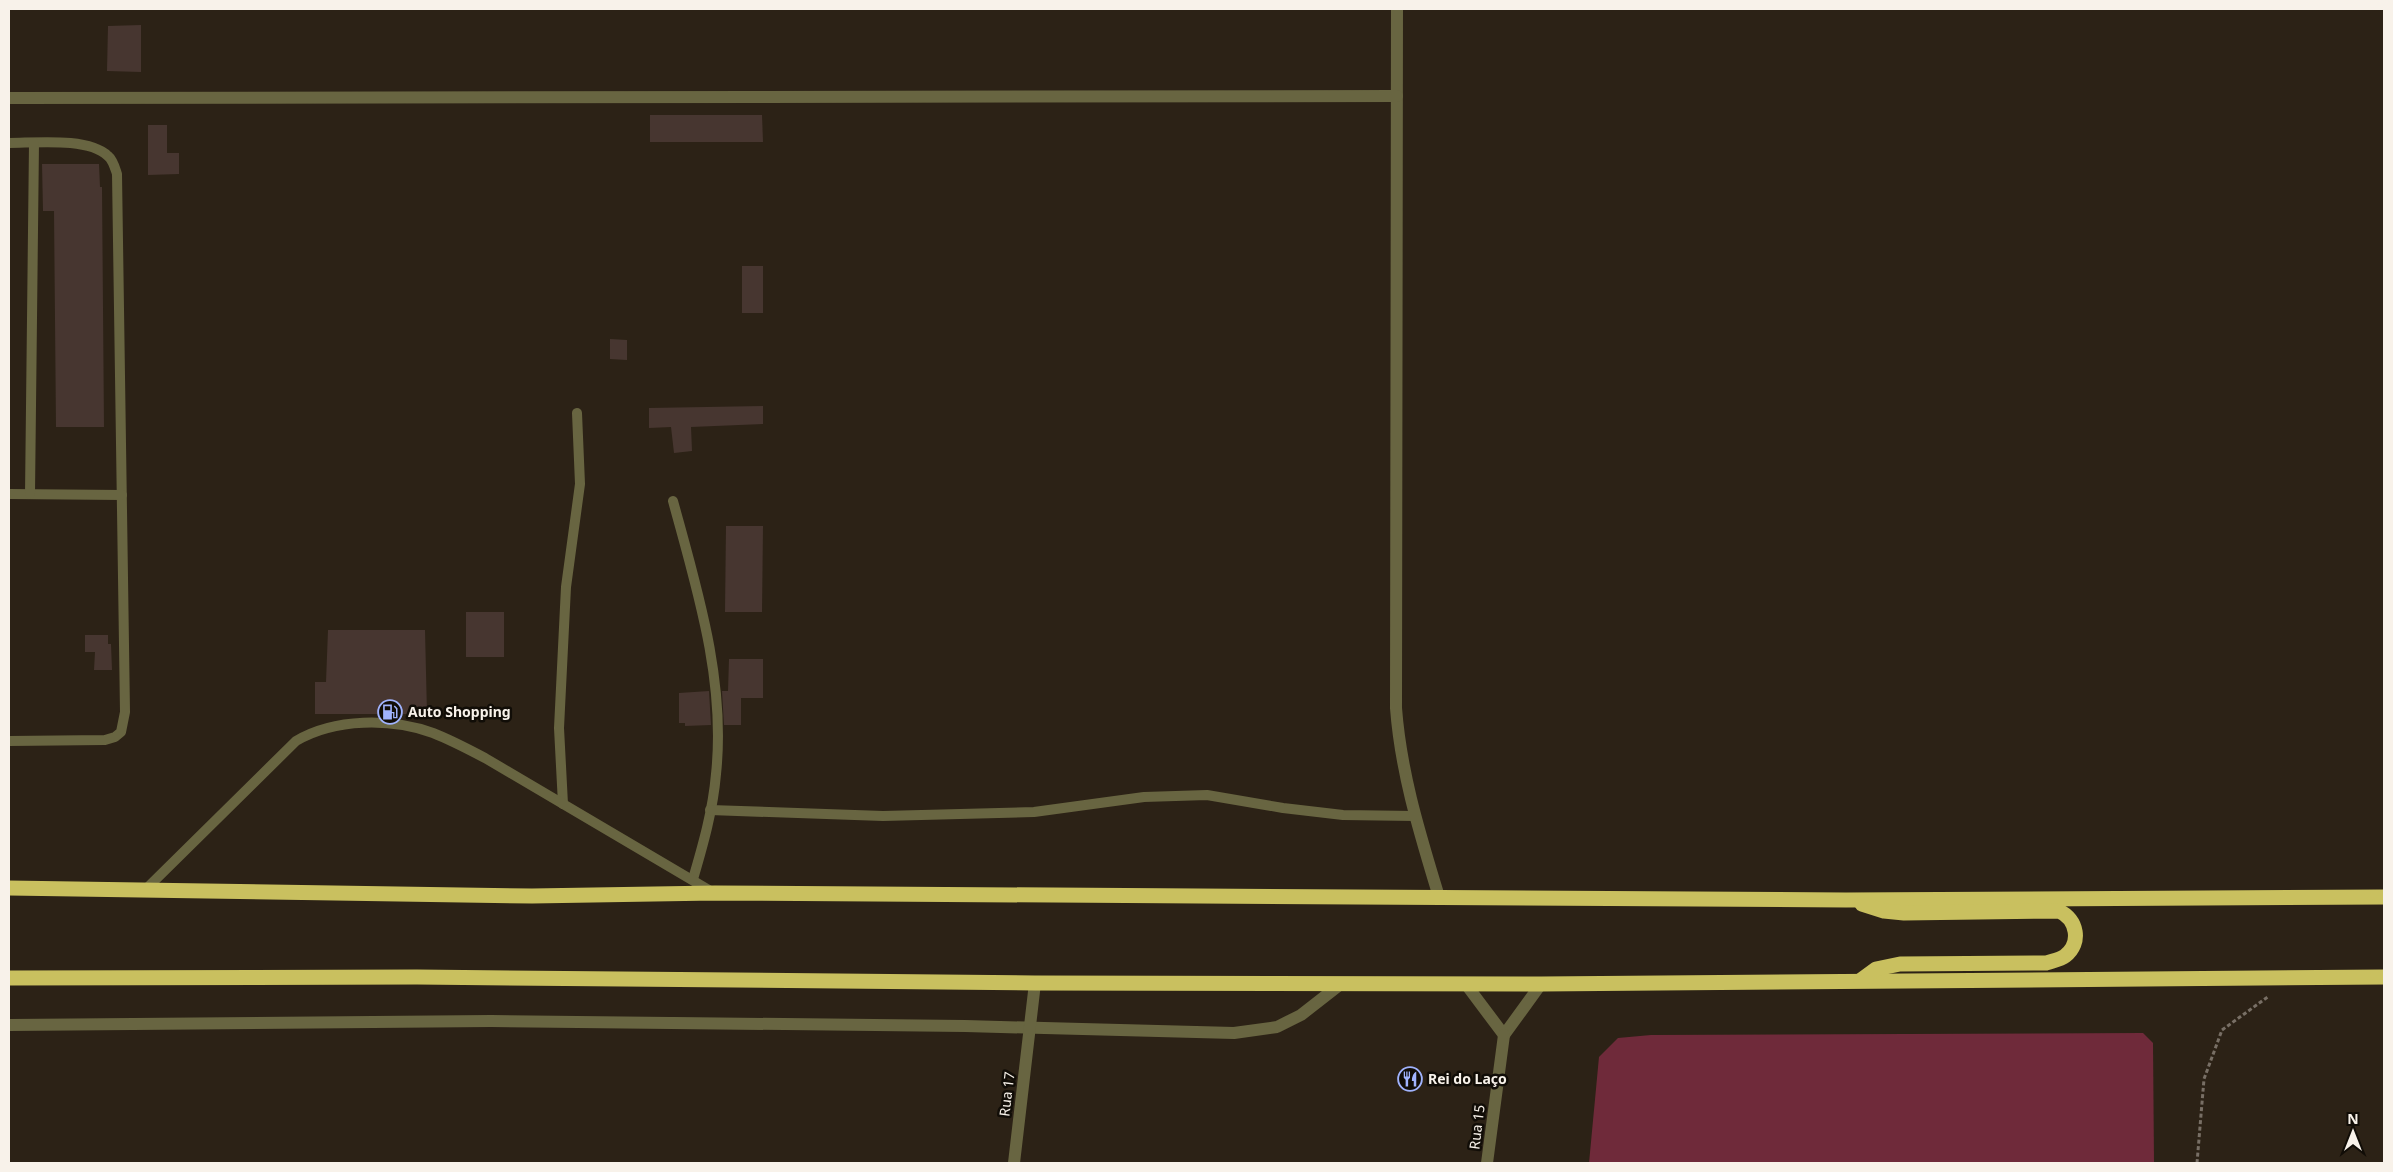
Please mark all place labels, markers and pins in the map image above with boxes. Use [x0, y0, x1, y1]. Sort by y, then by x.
fuel station icon: Auto Shopping [377, 699, 403, 725]
place label: Auto Shopping [408, 702, 511, 721]
restaurant icon: Rei do Laço [1397, 1066, 1423, 1092]
place label: Rei do Laço [1428, 1069, 1507, 1088]

